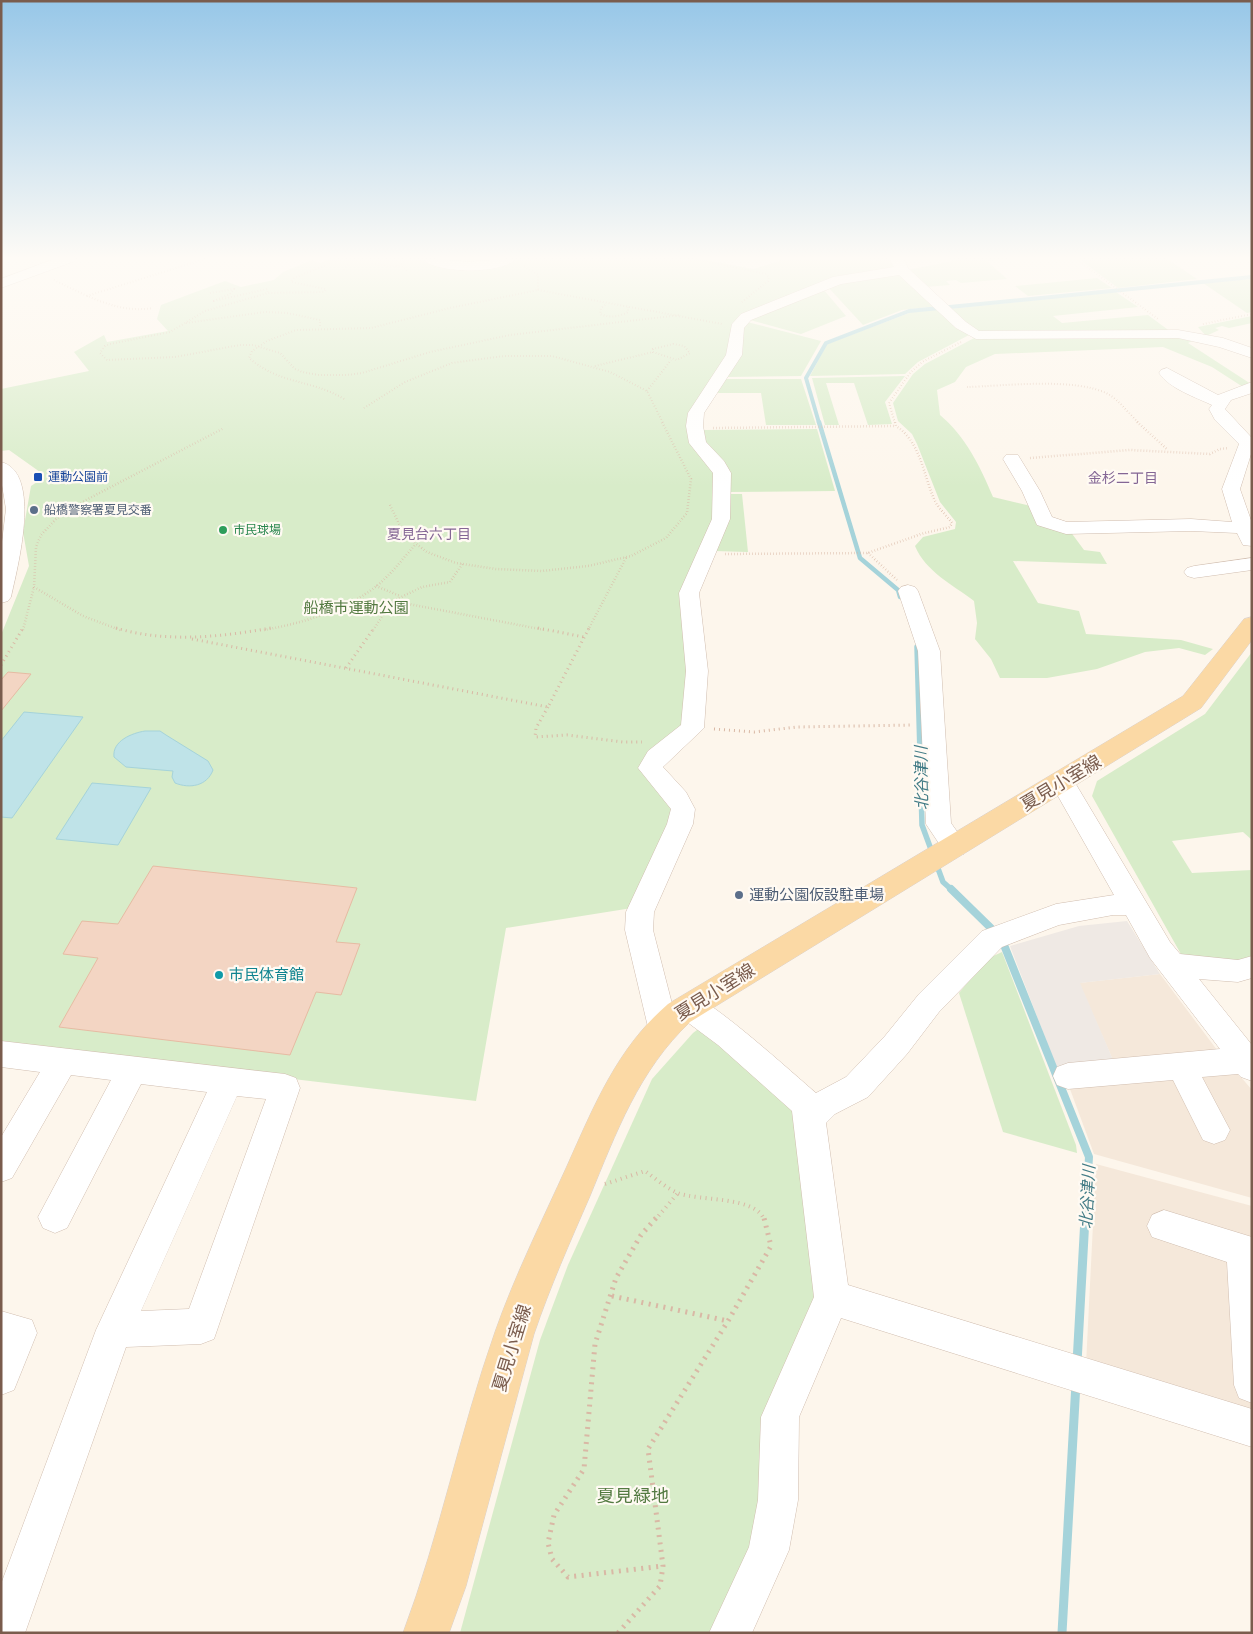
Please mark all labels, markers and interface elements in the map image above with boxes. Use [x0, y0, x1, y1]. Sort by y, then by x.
place label: 運動公園前 [48, 469, 108, 484]
district label: 金杉二丁目 [1088, 469, 1158, 487]
marker: 運動公園前 [32, 471, 44, 483]
place label: 船橋警察署夏見交番 [44, 502, 152, 517]
marker: 船橋警察署夏見交番 [28, 504, 40, 516]
place label: 市民球場 [233, 522, 281, 537]
marker: 市民球場 [217, 524, 229, 536]
district label: 夏見台六丁目 [387, 525, 471, 543]
park label: 船橋市運動公園 [303, 598, 409, 617]
water label: 北谷津川 [910, 744, 932, 810]
street label: 夏見小室線 [1016, 750, 1105, 816]
place label: 運動公園仮設駐車場 [749, 885, 884, 904]
marker: 運動公園仮設駐車場 [733, 889, 745, 901]
street label: 夏見小室線 [670, 958, 759, 1025]
place label: 市民体育館 [229, 965, 304, 984]
marker: 市民体育館 [213, 969, 225, 981]
water label: 北谷津川 [1075, 1163, 1099, 1229]
street label: 夏見小室線 [487, 1301, 536, 1394]
park label: 夏見緑地 [597, 1484, 669, 1507]

